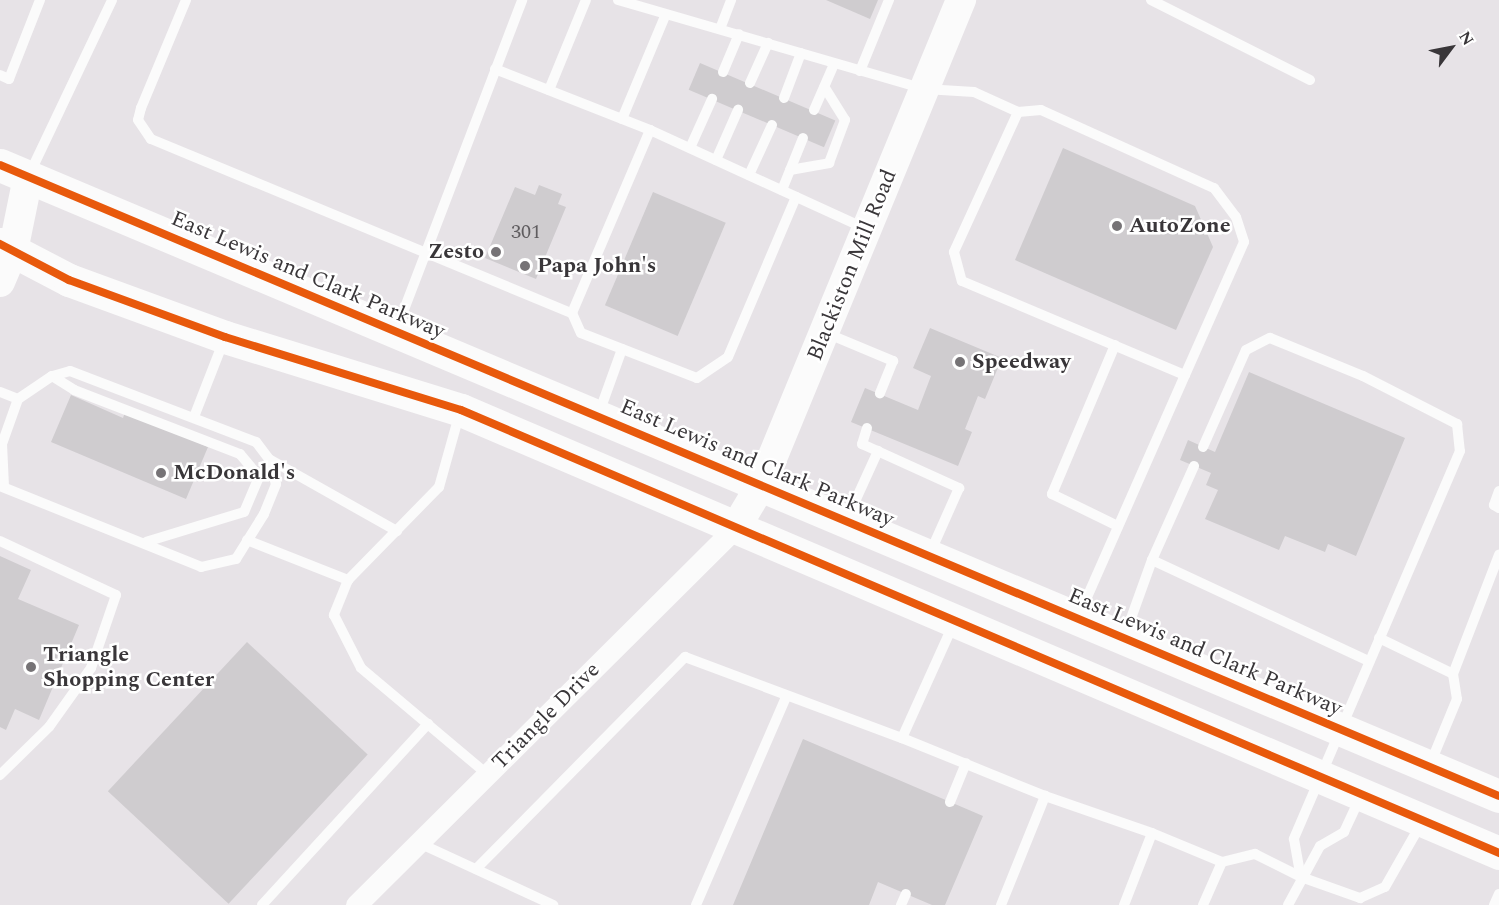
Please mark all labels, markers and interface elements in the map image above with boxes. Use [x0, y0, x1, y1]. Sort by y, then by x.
north arrow [1421, 18, 1481, 78]
text: N [1453, 27, 1480, 50]
street label: Blackiston Mill Road [802, 165, 902, 365]
street label: East Lewis and Clark Parkway [167, 205, 449, 345]
place label: AutoZone [1129, 213, 1231, 239]
marker: AutoZone [1110, 219, 1124, 233]
house number: 301 [511, 220, 541, 244]
place label: Zesto [428, 239, 484, 265]
marker: Zesto [489, 245, 503, 259]
place label: Papa John's [537, 253, 656, 279]
marker: Papa John's [518, 259, 532, 273]
place label: Speedway [972, 349, 1071, 375]
marker: Speedway [953, 355, 967, 369]
street label: East Lewis and Clark Parkway [616, 393, 898, 533]
place label: McDonald's [173, 460, 295, 486]
marker: McDonald's [154, 466, 168, 480]
street label: East Lewis and Clark Parkway [1064, 582, 1346, 722]
place label: Triangle Shopping Center [43, 641, 214, 692]
street label: Triangle Drive [487, 657, 605, 775]
marker: Triangle Shopping Center [24, 660, 38, 674]

